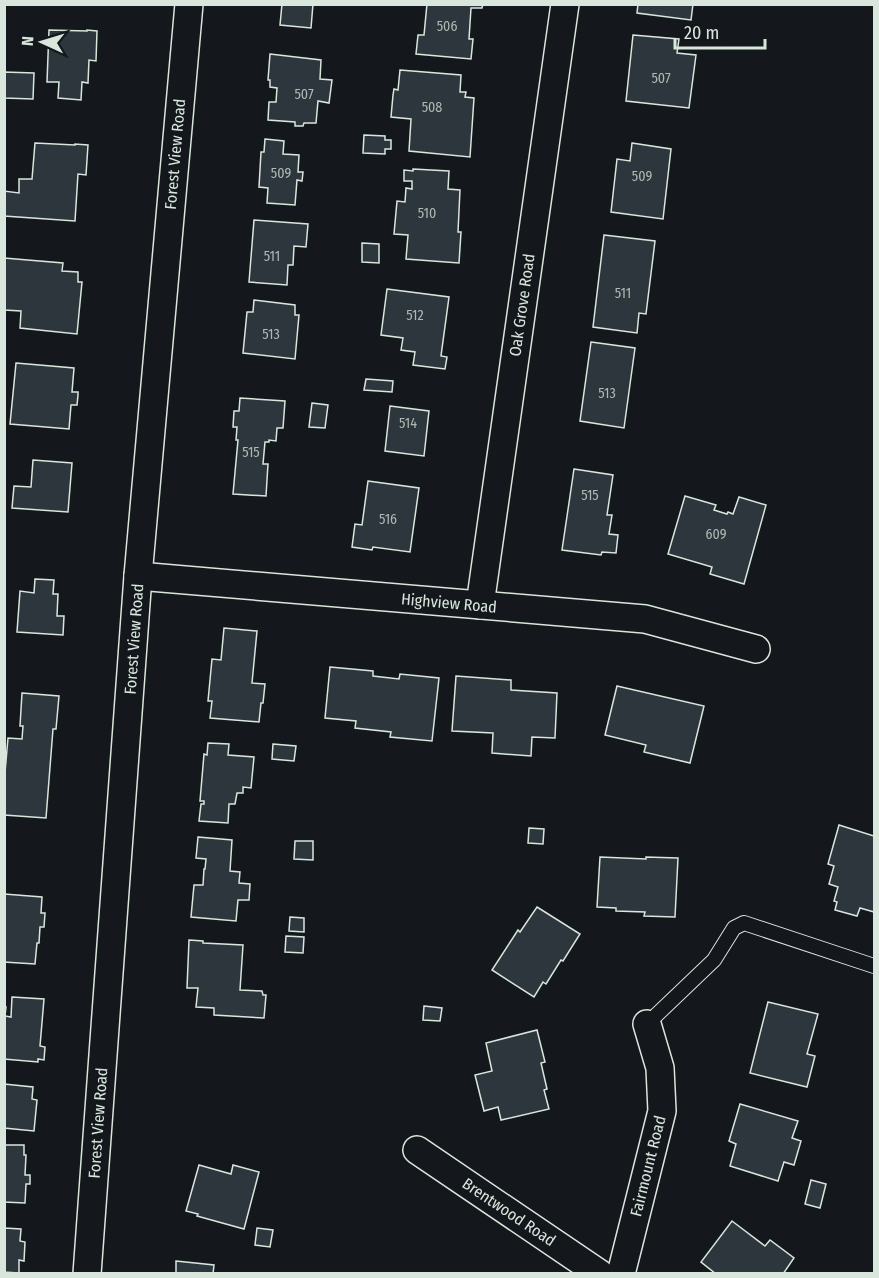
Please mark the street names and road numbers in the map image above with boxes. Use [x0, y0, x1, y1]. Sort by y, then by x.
street label: Forest View Road [161, 98, 189, 210]
street label: Oak Grove Road [505, 252, 539, 358]
street label: Forest View Road [121, 583, 147, 695]
street label: Highview Road [400, 589, 498, 617]
street label: Forest View Road [85, 1067, 111, 1179]
street label: Fairmount Road [626, 1114, 670, 1218]
street label: Brentwood Road [459, 1174, 559, 1250]

